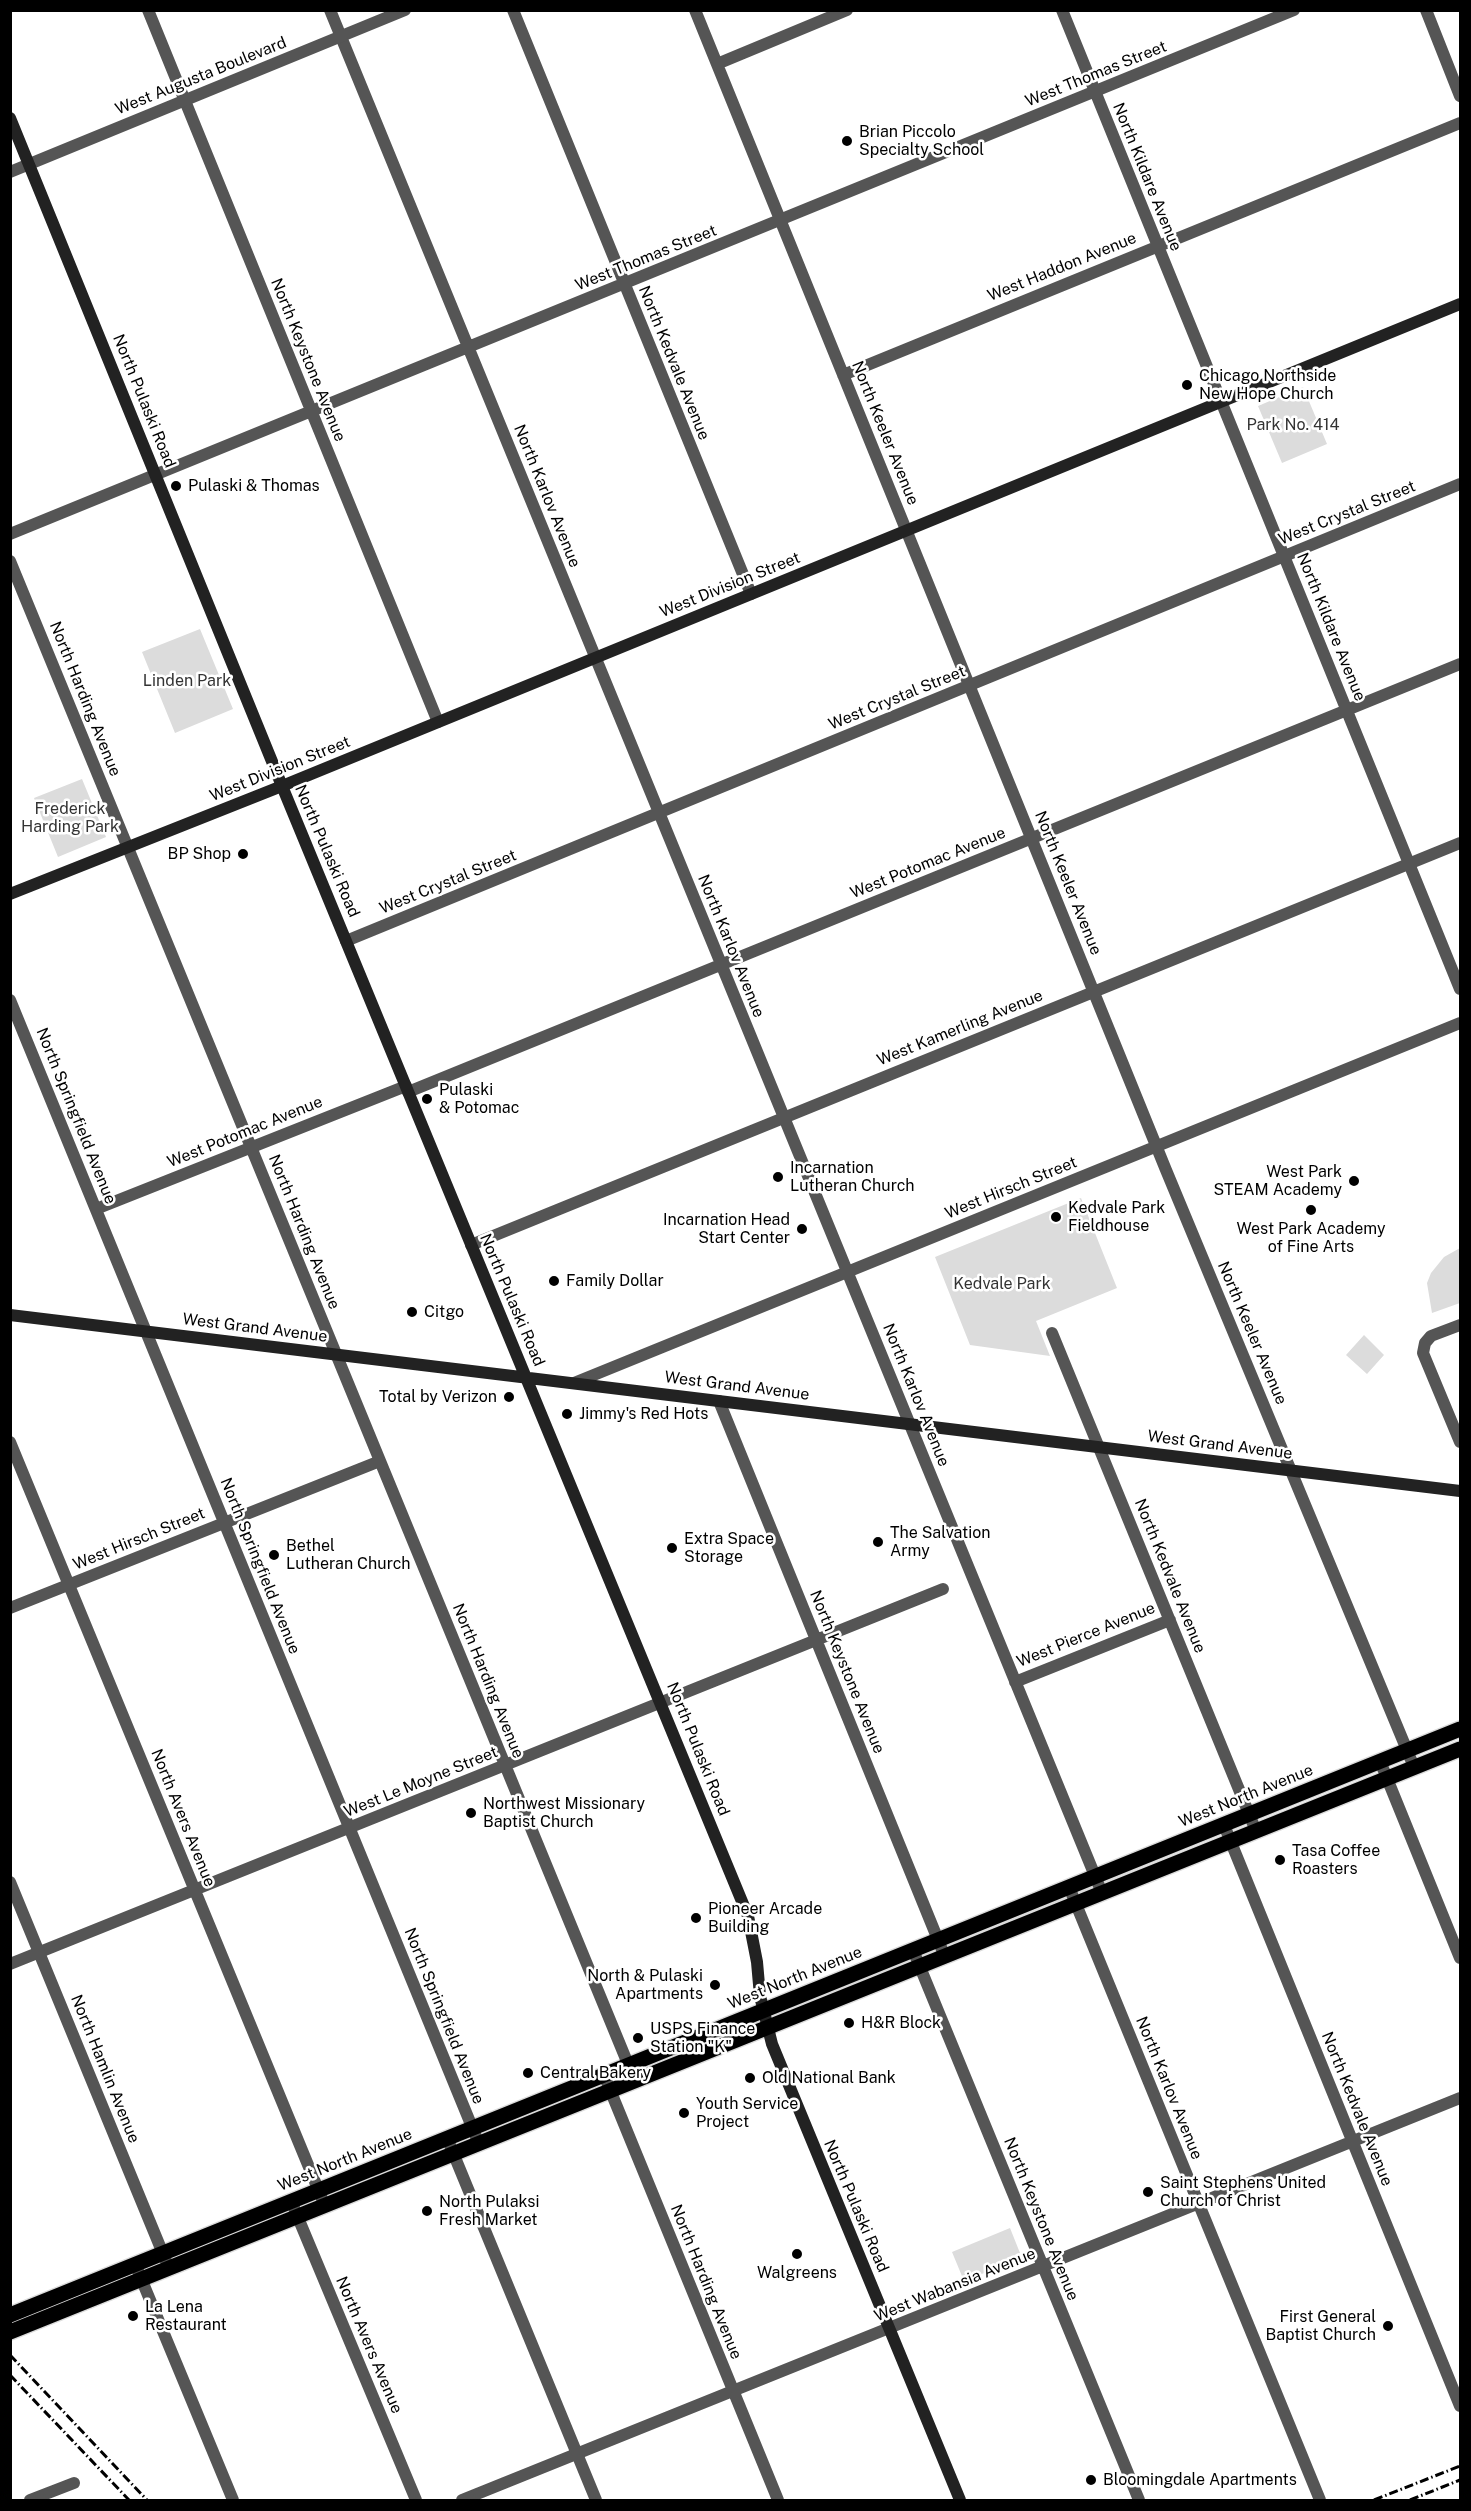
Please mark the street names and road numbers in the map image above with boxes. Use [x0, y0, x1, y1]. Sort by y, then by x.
street label: West Augusta Boulevard [113, 33, 289, 119]
street label: West Thomas Street [1023, 37, 1169, 111]
street label: North Kildare Avenue [1108, 100, 1186, 254]
street label: West Thomas Street [573, 221, 719, 295]
street label: West Haddon Avenue [985, 228, 1139, 306]
street label: North Keystone Avenue [266, 276, 350, 444]
street label: North Kedvale Avenue [634, 283, 714, 443]
street label: North Pulaski Road [108, 331, 180, 471]
street label: North Keeler Avenue [847, 358, 923, 508]
street label: North Karlov Avenue [510, 422, 584, 570]
street label: West Crystal Street [1276, 477, 1418, 549]
street label: West Division Street [657, 548, 803, 622]
street label: North Kildare Avenue [1292, 550, 1370, 704]
street label: North Harding Avenue [45, 619, 125, 779]
street label: West Crystal Street [826, 662, 968, 734]
street label: West Division Street [207, 732, 353, 806]
street label: North Pulaski Road [290, 782, 364, 920]
street label: North Keeler Avenue [1030, 808, 1106, 958]
street label: West Potomac Avenue [848, 823, 1008, 903]
street label: West Crystal Street [377, 846, 519, 918]
street label: North Karlov Avenue [694, 872, 768, 1020]
street label: West Kamerling Avenue [874, 986, 1046, 1070]
street label: North Springfield Avenue [32, 1025, 120, 1207]
street label: West Potomac Avenue [165, 1092, 325, 1172]
street label: North Harding Avenue [264, 1152, 344, 1312]
street label: West Hirsch Street [942, 1153, 1080, 1223]
street label: North Pulaski Road [475, 1231, 549, 1369]
street label: North Keeler Avenue [1213, 1259, 1291, 1407]
street label: West Grand Avenue [182, 1310, 328, 1346]
street label: North Karlov Avenue [879, 1321, 953, 1469]
street label: West Grand Avenue [664, 1368, 810, 1404]
street label: West Grand Avenue [1147, 1427, 1293, 1463]
street label: North Springfield Avenue [216, 1475, 304, 1657]
street label: North Kedvale Avenue [1130, 1496, 1210, 1656]
street label: West Hirsch Street [70, 1504, 208, 1574]
street label: North Keystone Avenue [805, 1588, 889, 1756]
street label: West Pierce Avenue [1014, 1598, 1158, 1672]
street label: North Harding Avenue [448, 1601, 528, 1761]
street label: North Pulaski Road [662, 1679, 734, 1819]
street label: West Le Moyne Street [341, 1742, 501, 1822]
street label: North Avers Avenue [147, 1746, 219, 1890]
street label: West North Avenue [1176, 1760, 1316, 1832]
street label: North Springfield Avenue [400, 1925, 488, 2107]
street label: West North Avenue [725, 1942, 865, 2014]
street label: North Hamlin Avenue [66, 1992, 144, 2146]
street label: North Karlov Avenue [1132, 2014, 1206, 2162]
street label: North Kedvale Avenue [1317, 2029, 1397, 2189]
street label: West North Avenue [275, 2124, 415, 2196]
street label: North Keystone Avenue [999, 2135, 1083, 2303]
street label: North Pulaski Road [819, 2137, 893, 2275]
street label: North Harding Avenue [666, 2202, 746, 2362]
street label: West Wabansia Avenue [872, 2244, 1038, 2326]
street label: North Avers Avenue [331, 2274, 407, 2416]

